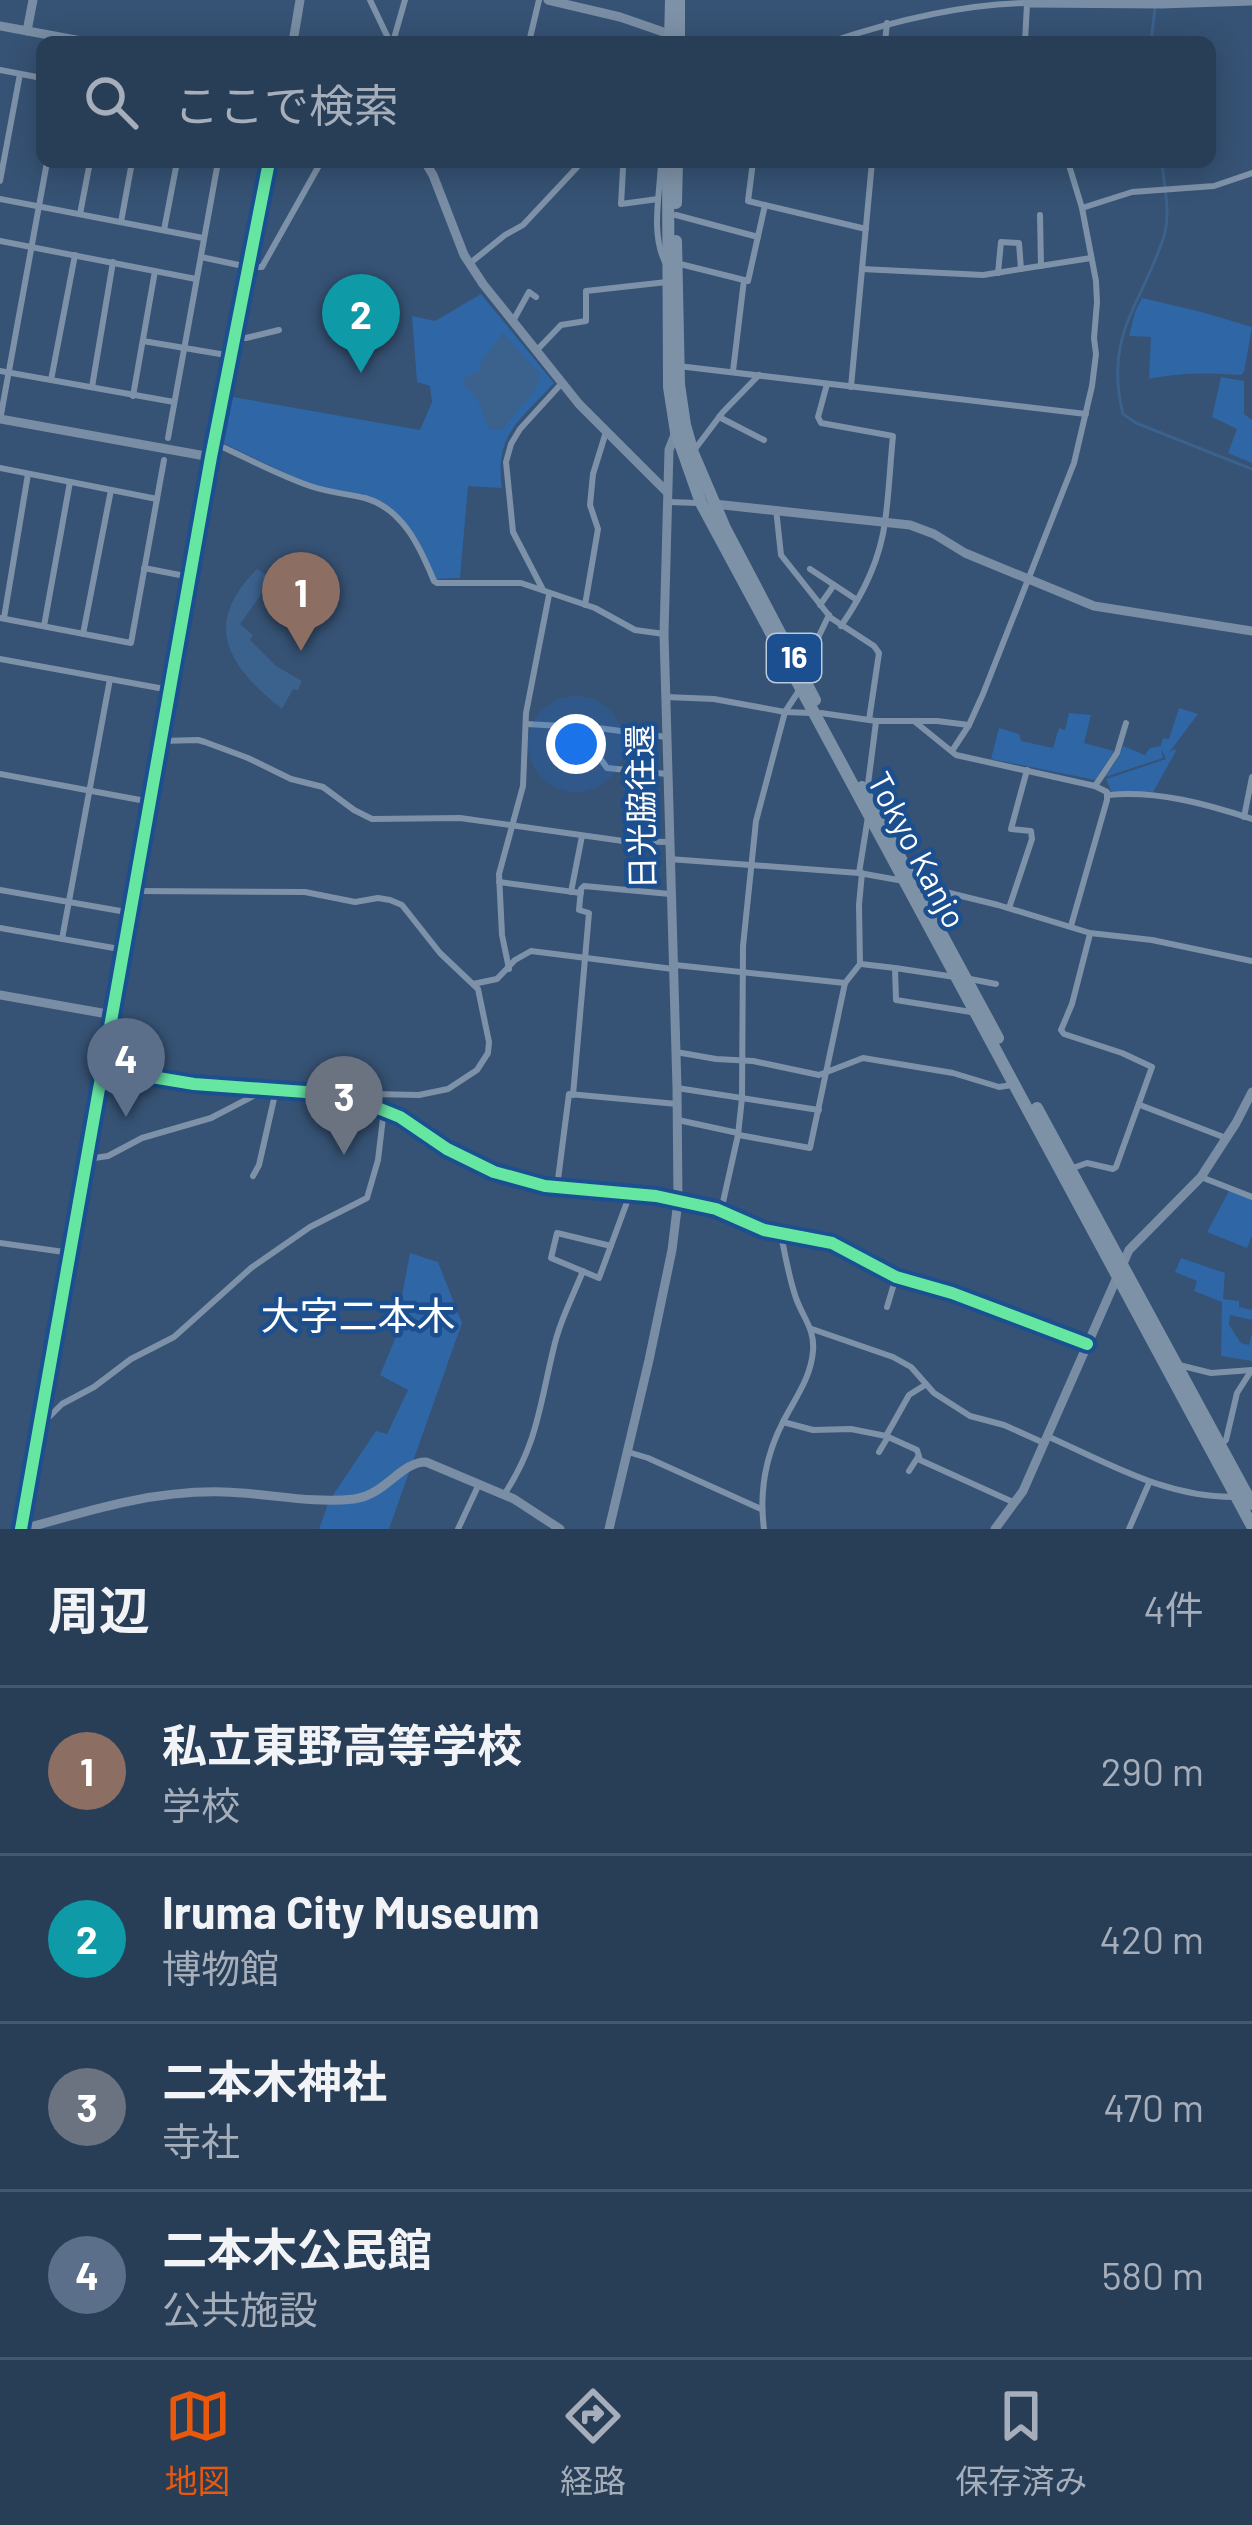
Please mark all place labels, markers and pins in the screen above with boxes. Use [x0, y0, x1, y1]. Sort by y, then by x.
pin: 2 [322, 274, 400, 373]
pin: 1 [262, 552, 340, 651]
pin: 4 [87, 1018, 165, 1117]
pin: 3 [305, 1056, 383, 1155]

